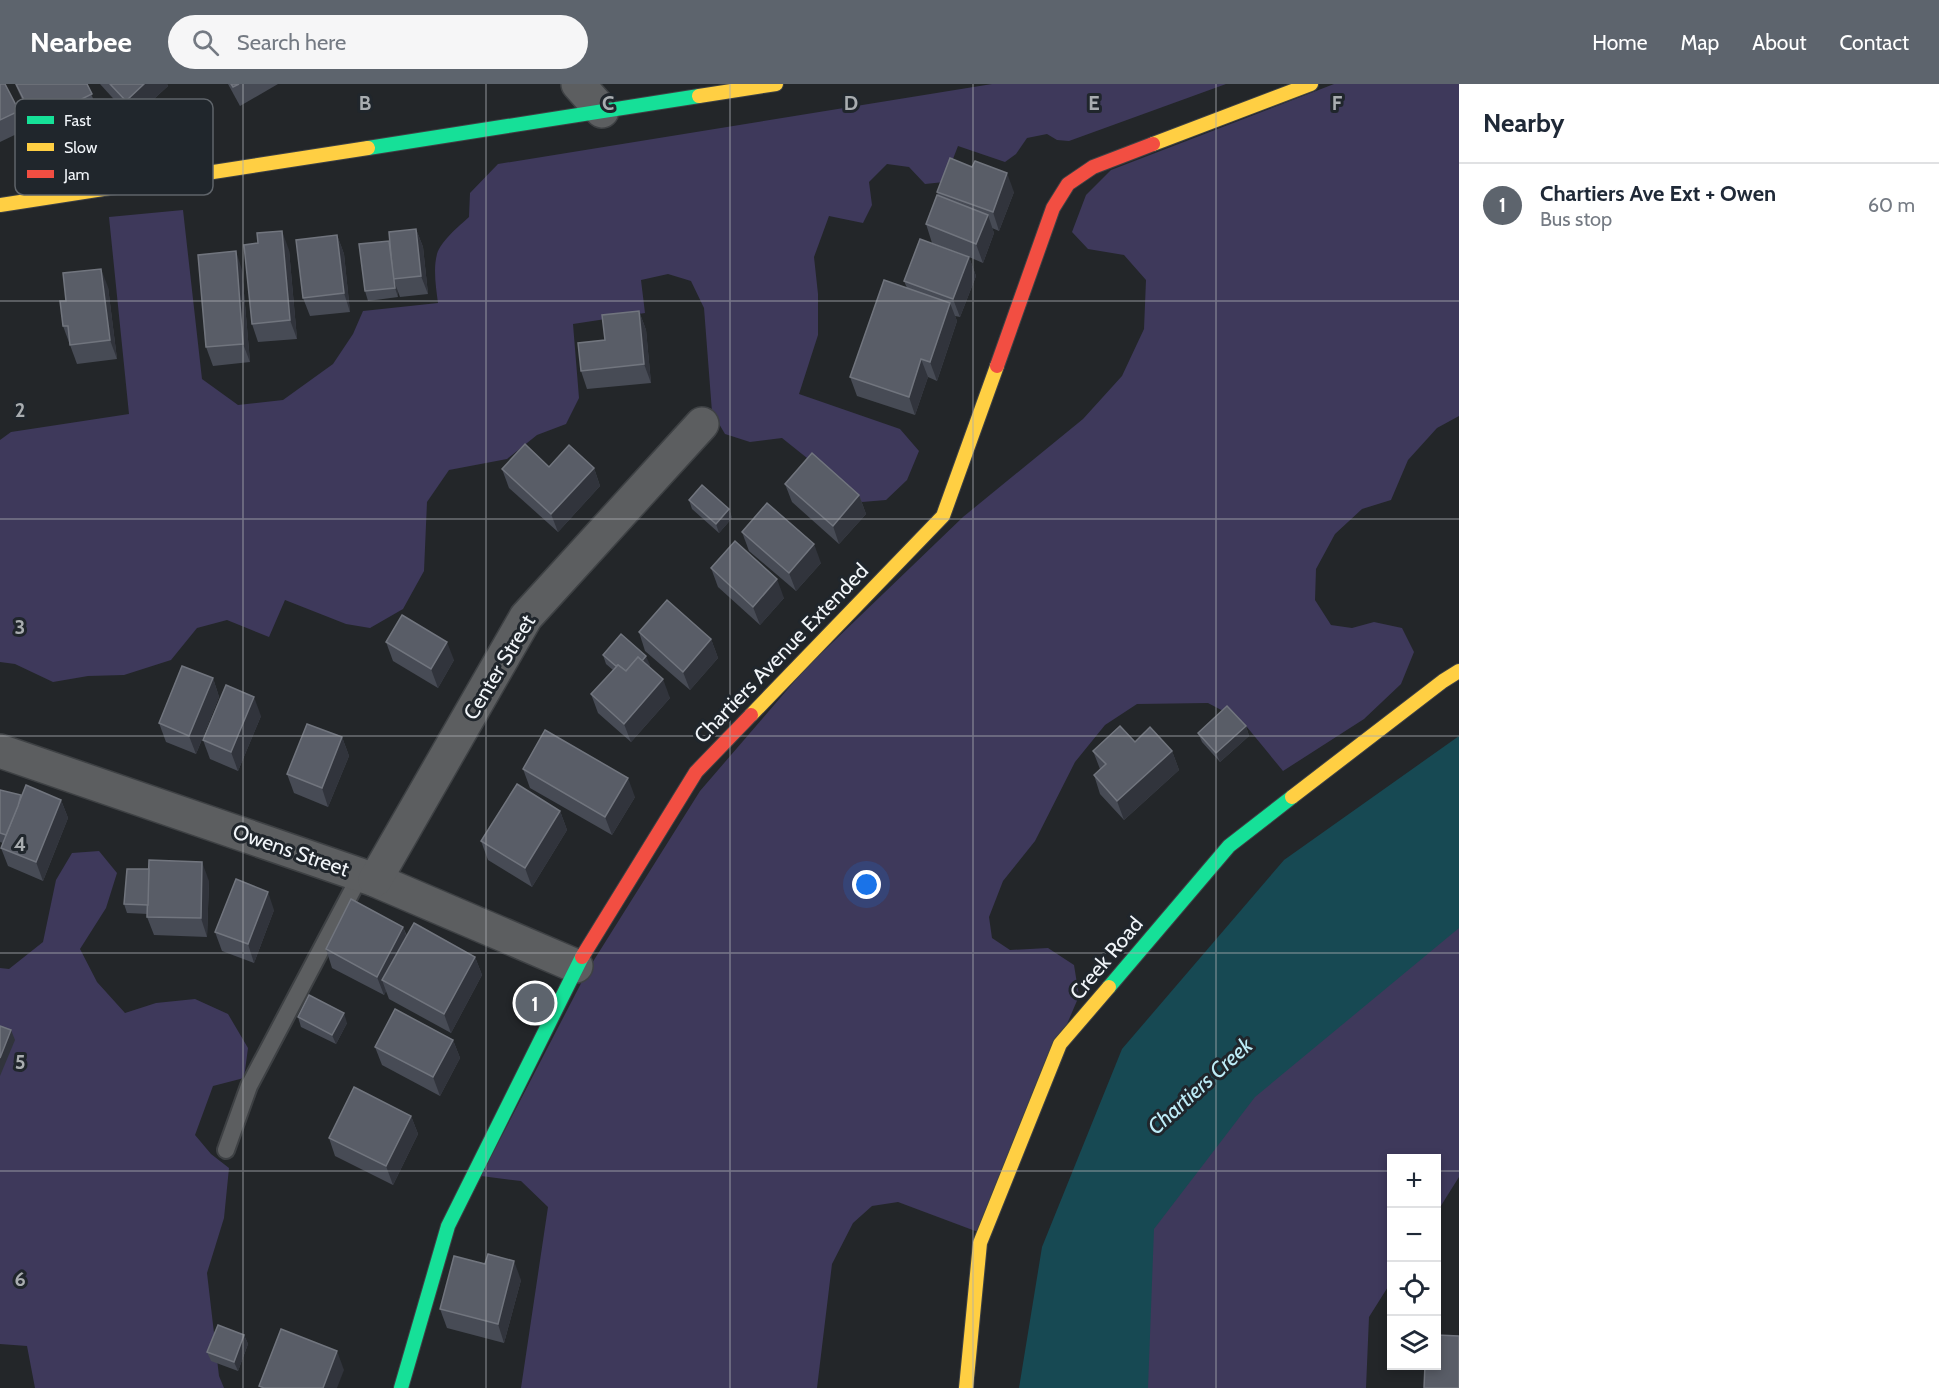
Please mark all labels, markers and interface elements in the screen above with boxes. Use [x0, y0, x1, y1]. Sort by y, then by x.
search box [168, 15, 588, 69]
text: Nearbee [30, 25, 132, 59]
icon: search [189, 26, 222, 59]
text: Search here [237, 29, 346, 56]
text: Home [1592, 30, 1648, 55]
text: Map [1681, 30, 1719, 55]
text: About [1752, 30, 1806, 55]
text: Contact [1839, 30, 1909, 55]
text: B [359, 91, 371, 115]
text: C [602, 91, 614, 115]
text: D [844, 91, 858, 115]
text: E [1088, 91, 1100, 115]
text: F [1332, 91, 1343, 115]
legend [15, 99, 213, 195]
text: Nearby [1483, 107, 1564, 139]
text: Fast [64, 111, 92, 130]
text: Slow [64, 138, 98, 157]
text: Jam [63, 165, 90, 184]
text: Chartiers Ave Ext + Owen [1540, 180, 1776, 207]
text: 1 [1499, 193, 1506, 217]
text: 60 m [1868, 193, 1915, 217]
text: Bus stop [1540, 207, 1612, 231]
text: 2 [15, 398, 25, 422]
street label: Chartiers Avenue Extended [689, 558, 873, 748]
street label: Center Street [458, 610, 540, 724]
text: 3 [15, 615, 25, 639]
street label: Owens Street [230, 818, 352, 882]
text: 4 [14, 832, 26, 856]
your location [852, 870, 881, 899]
street label: Creek Road [1064, 912, 1148, 1004]
pin: 1 [516, 980, 554, 1026]
water label: Chartiers Creek [1142, 1031, 1259, 1140]
text: 5 [15, 1050, 25, 1074]
map controls [1387, 1154, 1441, 1370]
button: + [1387, 1154, 1441, 1208]
button: − [1387, 1208, 1441, 1262]
button: locate [1387, 1262, 1441, 1316]
text: 6 [14, 1267, 26, 1291]
button: layers [1387, 1316, 1441, 1370]

